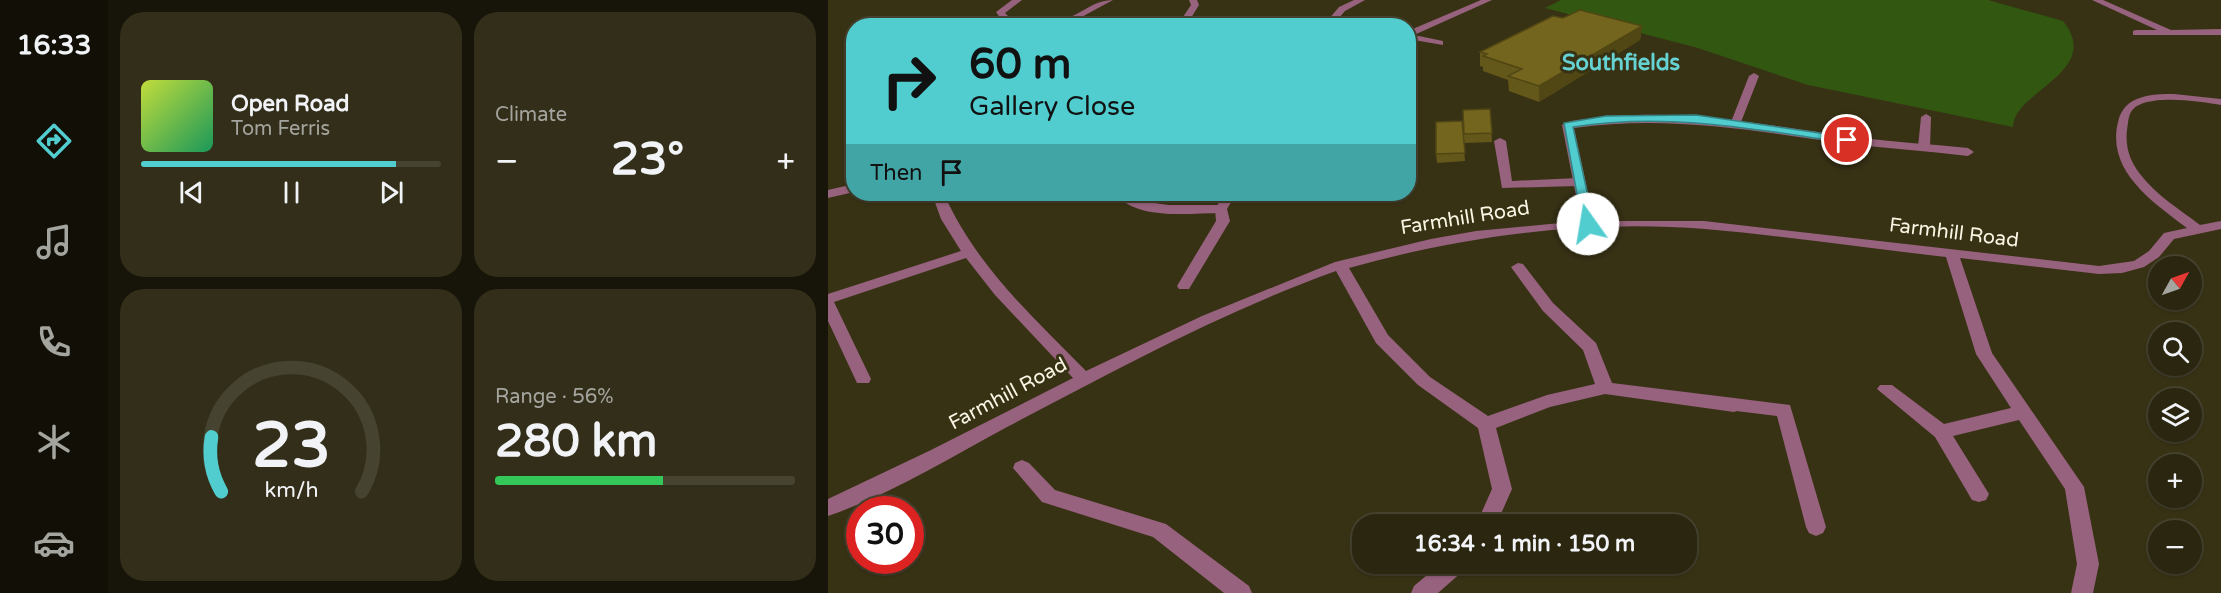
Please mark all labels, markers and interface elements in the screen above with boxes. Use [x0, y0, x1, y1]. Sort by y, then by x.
text: 16:33 [17, 29, 91, 62]
text: 60 m [969, 39, 1071, 90]
icon: right [870, 42, 948, 120]
district label: Southfields [1562, 50, 1681, 76]
text: Gallery Close [969, 90, 1135, 123]
text: Open Road [231, 91, 349, 117]
text: Climate [495, 103, 567, 127]
pin [1821, 114, 1872, 165]
text: Tom Ferris [231, 117, 330, 141]
icon: directions [33, 120, 75, 162]
icon: arrive [1830, 123, 1863, 156]
text: 23° [611, 133, 684, 187]
text: − [495, 142, 519, 181]
text: + [776, 142, 795, 181]
icon: arrive [935, 156, 968, 189]
text: Then [870, 160, 923, 186]
icon: previous [175, 176, 208, 209]
icon: pause [275, 176, 308, 209]
icon: next [375, 176, 408, 209]
position arrow [1556, 192, 1620, 256]
street label: Farmhill Road [1399, 196, 1531, 240]
street label: Farmhill Road [1888, 213, 2020, 253]
icon: music [33, 221, 75, 263]
north arrow [2148, 256, 2202, 310]
map controls [2148, 256, 2202, 574]
icon: phone [33, 321, 75, 363]
button: search [2148, 322, 2202, 376]
street label: Farmhill Road [945, 353, 1071, 435]
text: Range · 56% [495, 385, 614, 409]
button: layers [2148, 388, 2202, 442]
text: 23 [252, 409, 330, 484]
text: 280 km [495, 415, 657, 469]
icon: climate [33, 421, 75, 463]
button: + [2148, 454, 2202, 508]
text: km/h [264, 477, 318, 503]
speed limit sign: 30 [846, 496, 924, 574]
button: − [2148, 520, 2202, 574]
icon: car [33, 522, 75, 564]
text: 16:34 · 1 min · 150 m [1414, 531, 1635, 557]

